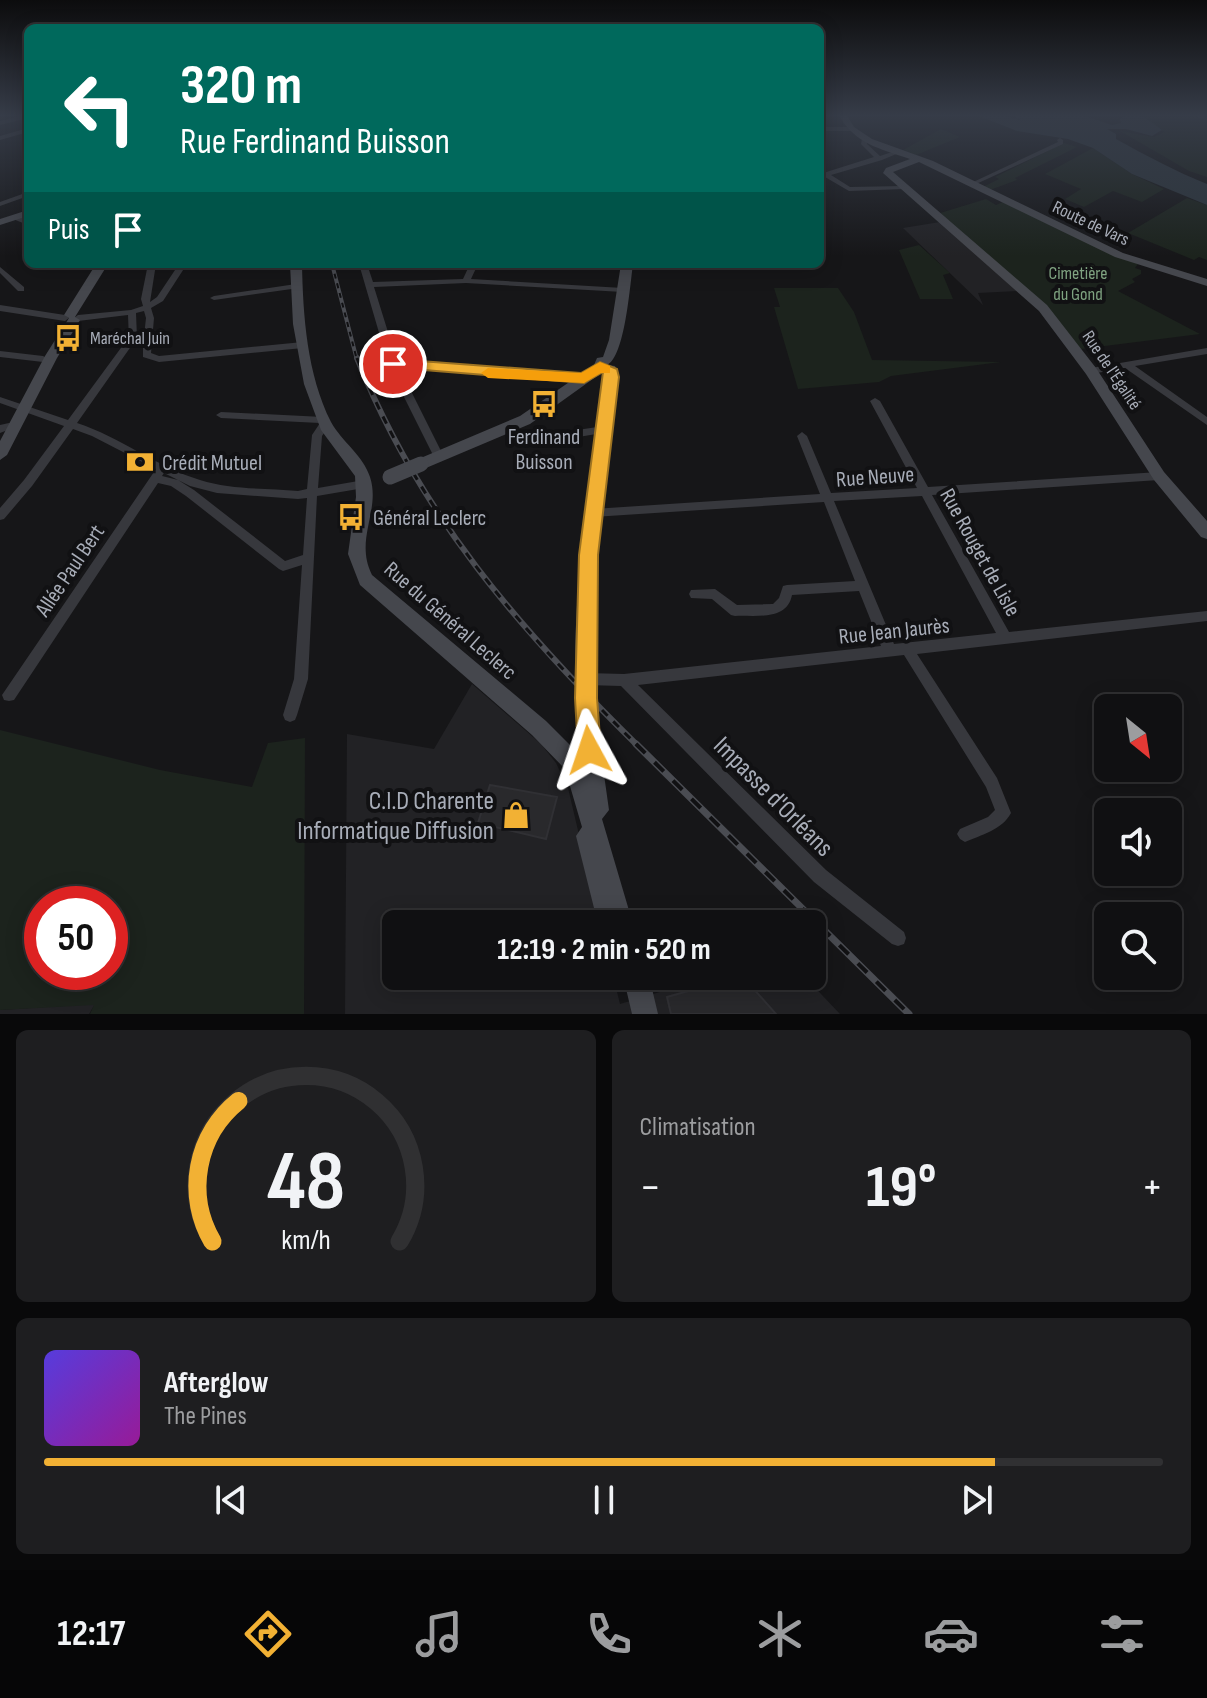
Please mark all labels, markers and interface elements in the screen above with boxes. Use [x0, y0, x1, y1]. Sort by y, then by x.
text: 320 m [180, 53, 302, 120]
icon: left [48, 56, 152, 160]
text: Rue Ferdinand Buisson [180, 121, 450, 164]
street label: Route de Vars [1049, 197, 1132, 250]
icon: arrive [106, 208, 150, 252]
text: Puis [48, 212, 90, 248]
park label: Cimetière du Gond [1048, 263, 1108, 305]
bus stop icon: Maréchal Juin [53, 323, 83, 353]
street label: Rue de l'Égalité [1078, 327, 1146, 414]
place label: Maréchal Juin [90, 328, 170, 349]
pin [359, 330, 427, 398]
icon: arrive [371, 342, 415, 386]
bus stop icon: Ferdinand Buisson [529, 389, 559, 419]
place label: Ferdinand Buisson [508, 424, 580, 476]
bank icon: Crédit Mutuel [125, 447, 155, 477]
place label: Crédit Mutuel [162, 450, 262, 477]
street label: Rue Neuve [835, 461, 915, 494]
street label: Rue Rouget de Lisle [933, 484, 1026, 621]
bus stop icon: Général Leclerc [336, 502, 366, 532]
place label: Général Leclerc [373, 505, 486, 532]
street label: Allée Paul Bert [29, 519, 111, 623]
street label: Rue du Général Leclerc [378, 556, 522, 686]
street label: Rue Jean Jaurès [837, 612, 951, 651]
north arrow [1094, 694, 1182, 782]
map controls [1094, 694, 1182, 990]
position arrow [547, 708, 631, 792]
street label: Impasse d'Orléans [707, 731, 839, 863]
place label: C.I.D Charente Informatique Diffusion [297, 786, 494, 847]
button: sound [1094, 798, 1182, 886]
shop icon: C.I.D Charente Informatique Diffusion [501, 800, 531, 830]
speed limit sign: 50 [24, 886, 128, 990]
button: search [1094, 902, 1182, 990]
text: 12:19 · 2 min · 520 m [497, 932, 711, 968]
text: Climatisation [640, 1112, 756, 1143]
text: 48 [267, 1133, 345, 1233]
text: 19° [866, 1152, 937, 1224]
text: − [640, 1161, 661, 1214]
text: + [1141, 1161, 1163, 1214]
text: km/h [281, 1223, 330, 1258]
text: Afterglow [164, 1365, 269, 1401]
text: The Pines [164, 1401, 247, 1432]
icon: previous [209, 1478, 253, 1522]
icon: pause [582, 1478, 626, 1522]
icon: next [955, 1478, 999, 1522]
icon: directions [240, 1606, 296, 1662]
icon: music [411, 1606, 467, 1662]
icon: phone [581, 1606, 637, 1662]
icon: climate [752, 1606, 808, 1662]
icon: car [923, 1606, 979, 1662]
icon: filters [1094, 1606, 1150, 1662]
text: 12:17 [57, 1613, 125, 1656]

